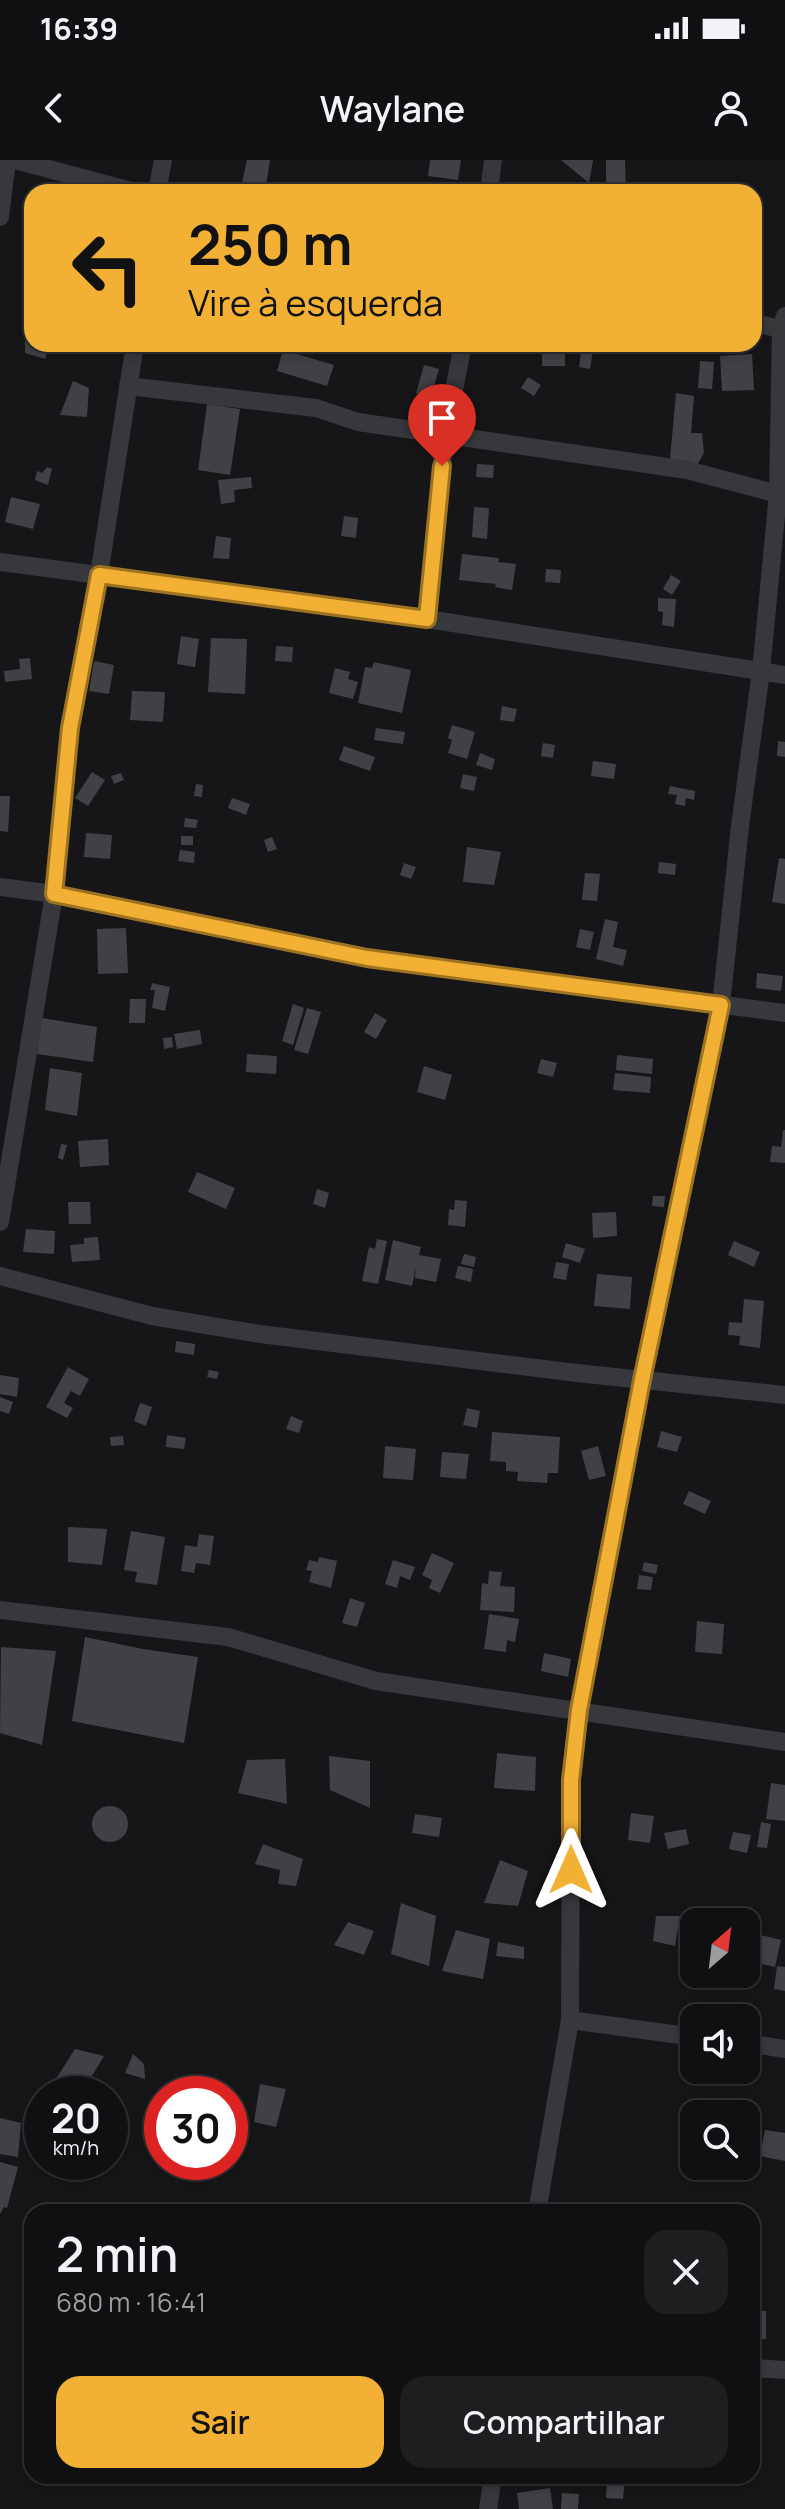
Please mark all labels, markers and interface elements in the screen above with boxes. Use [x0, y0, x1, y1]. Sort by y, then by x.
text: 16:39 [40, 8, 118, 49]
text: Waylane [320, 84, 465, 133]
icon: back [32, 86, 76, 130]
icon: person [709, 86, 753, 130]
text: 250 m [188, 205, 353, 282]
icon: left [56, 216, 160, 320]
text: Vire à esquerda [188, 278, 443, 327]
pin [408, 384, 476, 466]
icon: arrive [420, 396, 464, 440]
position arrow [529, 1828, 613, 1912]
north arrow [680, 1908, 760, 1988]
map controls [680, 1908, 760, 2180]
button: sound [680, 2004, 760, 2084]
speed limit sign: 30 [144, 2076, 248, 2180]
text: 20 [51, 2090, 101, 2145]
button: search [680, 2100, 760, 2180]
text: km/h [53, 2134, 99, 2161]
text: 2 min [56, 2221, 178, 2286]
button: close [644, 2230, 728, 2314]
text: 680 m · 16:41 [56, 2284, 206, 2320]
button: Sair [56, 2376, 384, 2468]
button: Compartilhar [400, 2376, 728, 2468]

